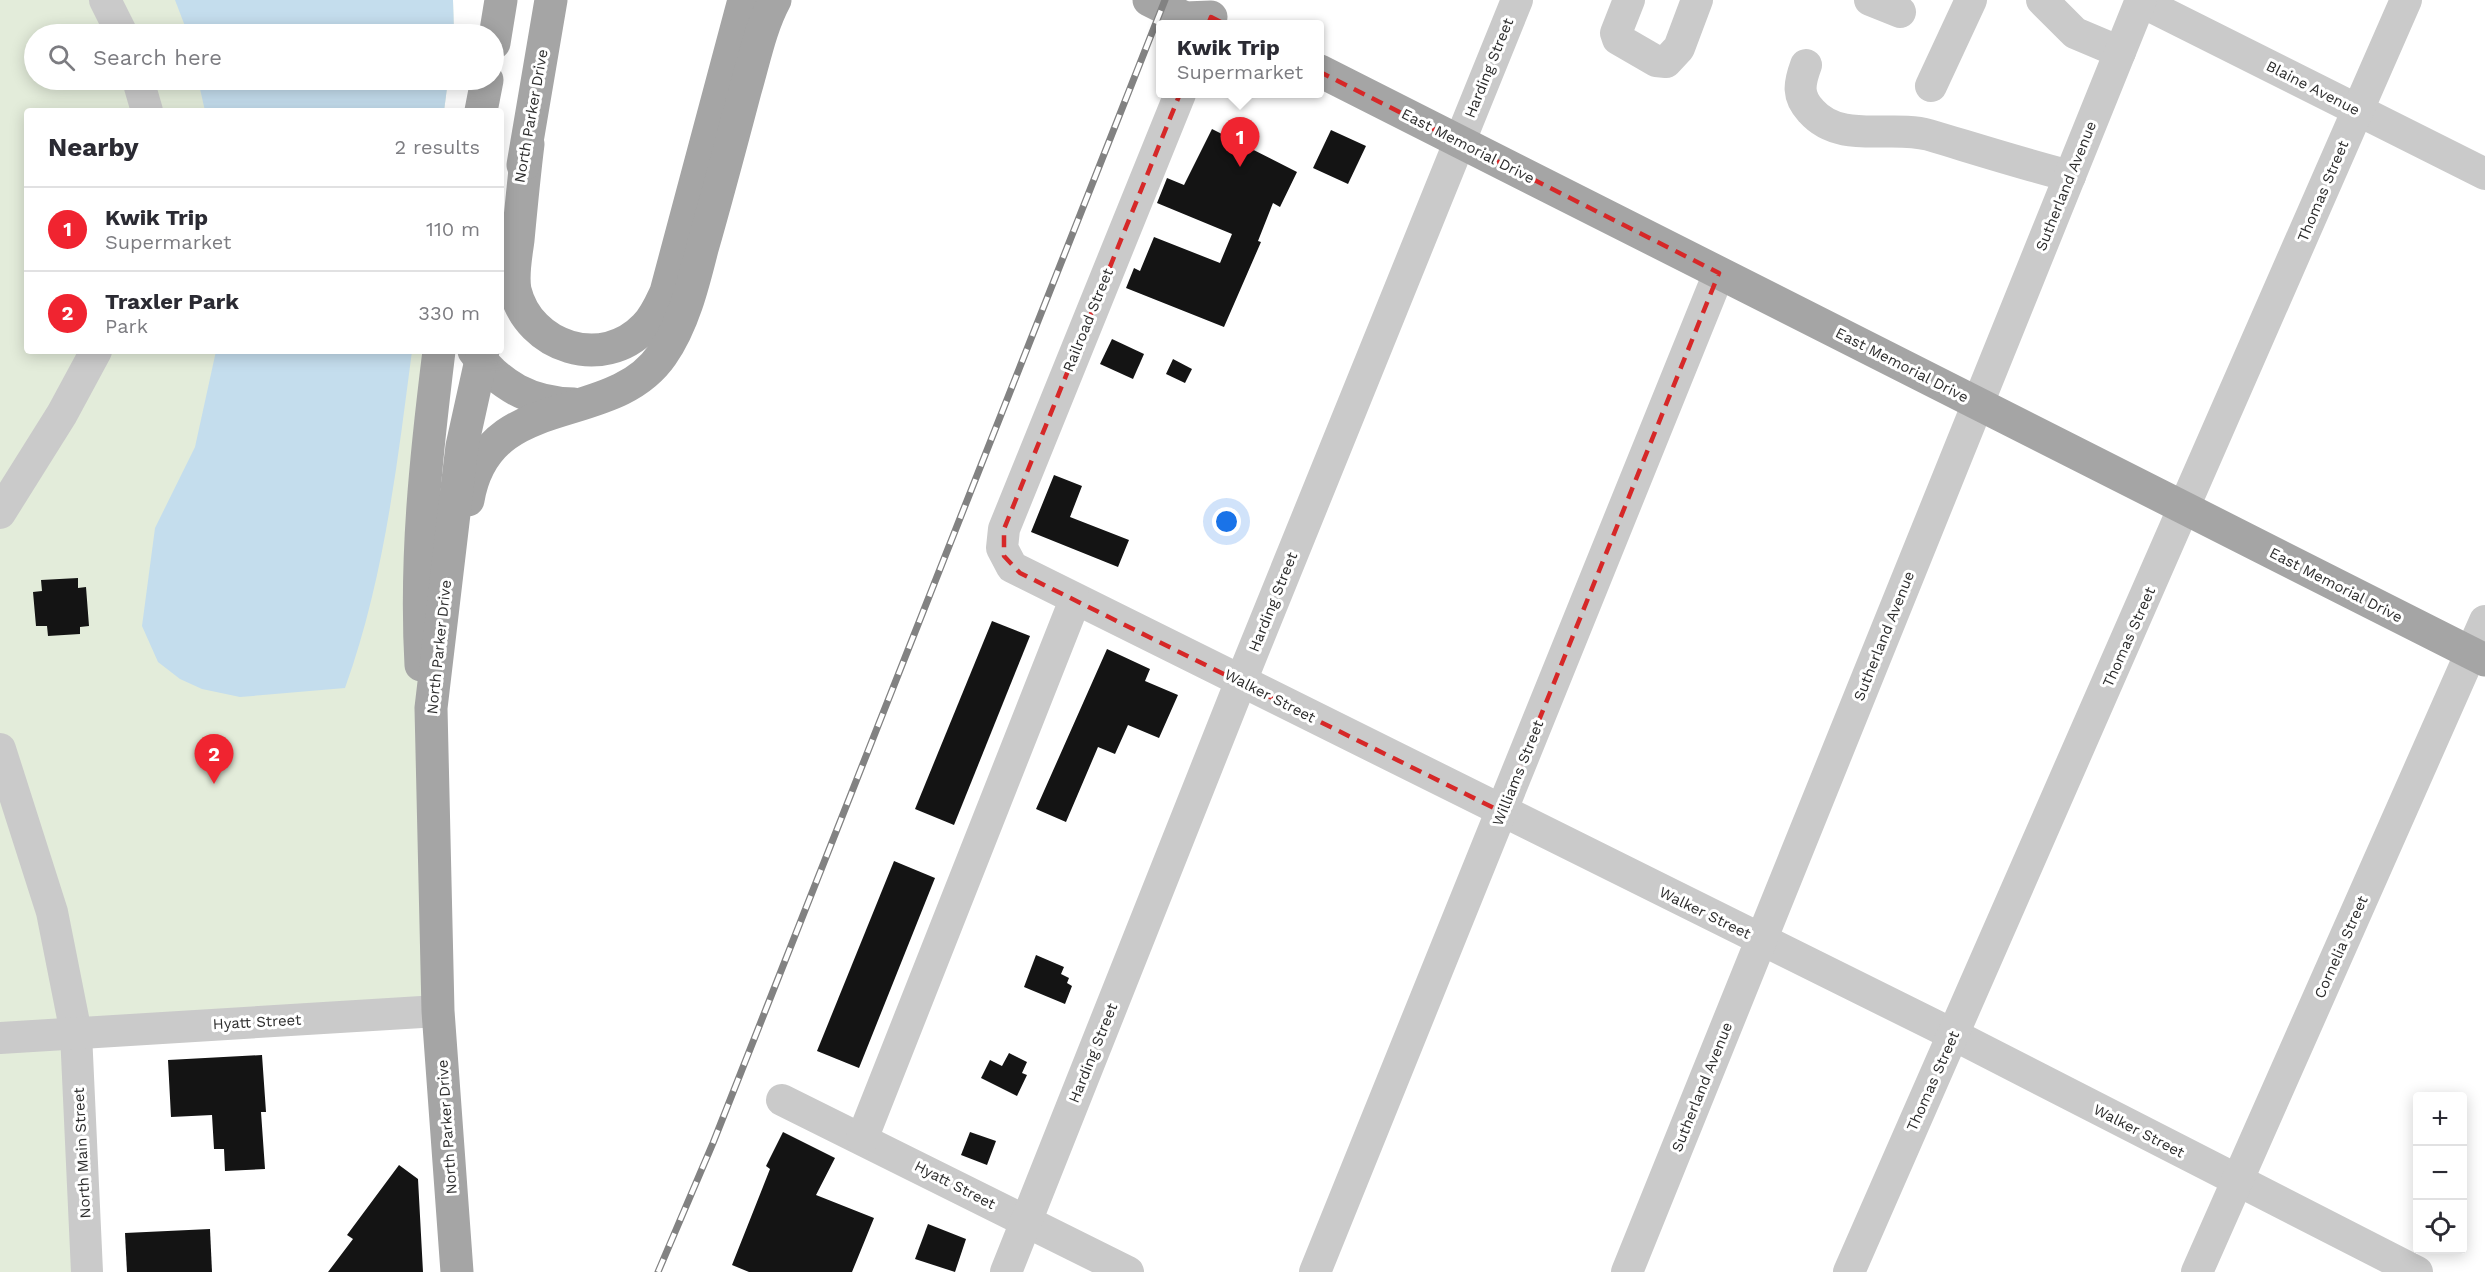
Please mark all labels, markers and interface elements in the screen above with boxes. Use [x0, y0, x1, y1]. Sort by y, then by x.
street label: Harding Street [1461, 15, 1518, 121]
popup [1156, 20, 1324, 98]
search box [24, 24, 504, 90]
text: Kwik Trip [1177, 35, 1280, 60]
icon: search [45, 41, 78, 74]
text: Search here [93, 45, 222, 70]
street label: North Parker Drive [510, 48, 552, 184]
street label: Blaine Avenue [2263, 57, 2363, 119]
text: Supermarket [1177, 60, 1303, 84]
street label: East Memorial Drive [1398, 105, 1538, 187]
pin: 1 [1220, 118, 1260, 167]
street label: Sutherland Avenue [2032, 118, 2100, 254]
text: Nearby [48, 132, 139, 162]
text: 2 results [395, 135, 480, 159]
street label: Thomas Street [2294, 137, 2353, 244]
text: Kwik Trip [105, 205, 208, 230]
text: 1 [63, 217, 72, 241]
text: 110 m [426, 217, 480, 241]
text: Supermarket [105, 230, 231, 254]
street label: Railroad Street [1059, 265, 1117, 374]
text: Traxler Park [105, 289, 239, 314]
text: 2 [62, 301, 73, 325]
text: 330 m [418, 301, 480, 325]
text: Park [105, 314, 148, 338]
street label: East Memorial Drive [1832, 324, 1972, 406]
your location [1212, 507, 1241, 536]
street label: East Memorial Drive [2266, 544, 2406, 626]
street label: Harding Street [1245, 549, 1302, 655]
street label: Sutherland Avenue [1850, 568, 1918, 704]
street label: North Parker Drive [423, 579, 455, 715]
street label: Thomas Street [2099, 583, 2159, 690]
street label: Walker Street [1221, 665, 1319, 727]
street label: Williams Street [1489, 717, 1548, 829]
pin: 2 [194, 734, 234, 784]
street label: Walker Street [1656, 883, 1754, 943]
street label: Cornelia Street [2310, 892, 2372, 1001]
street label: Harding Street [1065, 1000, 1122, 1106]
street label: Hyatt Street [212, 1011, 302, 1033]
street label: Sutherland Avenue [1668, 1019, 1736, 1155]
street label: Thomas Street [1903, 1027, 1963, 1134]
street label: North Parker Drive [433, 1059, 461, 1195]
street label: North Main Street [70, 1086, 94, 1219]
map controls [2413, 1092, 2467, 1254]
button: + [2413, 1092, 2467, 1146]
street label: Walker Street [2090, 1100, 2188, 1162]
button: − [2413, 1146, 2467, 1200]
street label: Hyatt Street [911, 1157, 999, 1213]
button: locate [2413, 1200, 2467, 1254]

